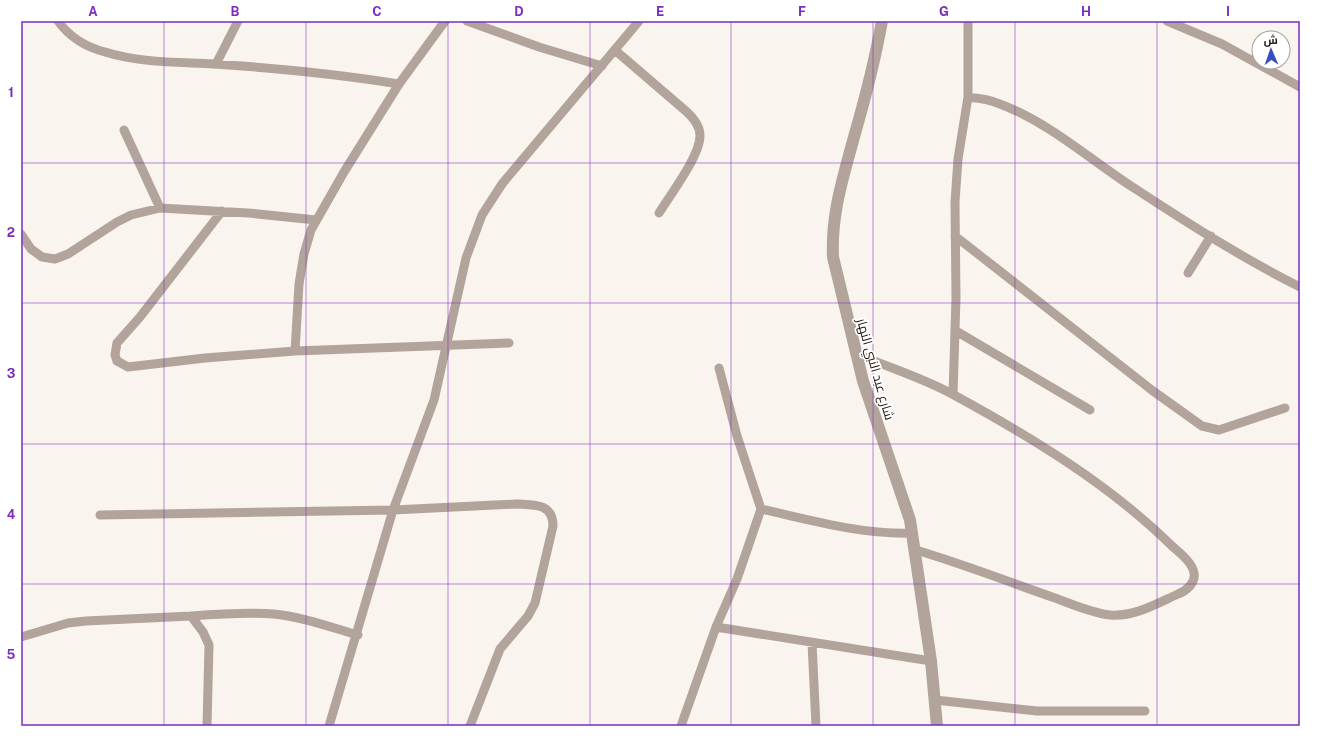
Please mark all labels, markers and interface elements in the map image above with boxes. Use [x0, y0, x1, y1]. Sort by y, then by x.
text: A [88, 4, 98, 19]
text: B [231, 4, 240, 19]
text: C [372, 4, 382, 19]
text: D [514, 4, 524, 19]
text: E [656, 4, 664, 19]
text: F [798, 4, 806, 19]
text: G [939, 4, 949, 19]
text: H [1081, 4, 1091, 19]
text: I [1226, 4, 1230, 19]
north arrow [1251, 30, 1291, 70]
text: ش [1263, 34, 1278, 47]
text: 1 [8, 85, 14, 100]
text: 2 [7, 225, 15, 240]
street label: شارع عبد النبي النهار [851, 316, 897, 423]
text: 3 [7, 366, 16, 381]
text: 4 [7, 507, 16, 522]
text: 5 [7, 647, 16, 662]

